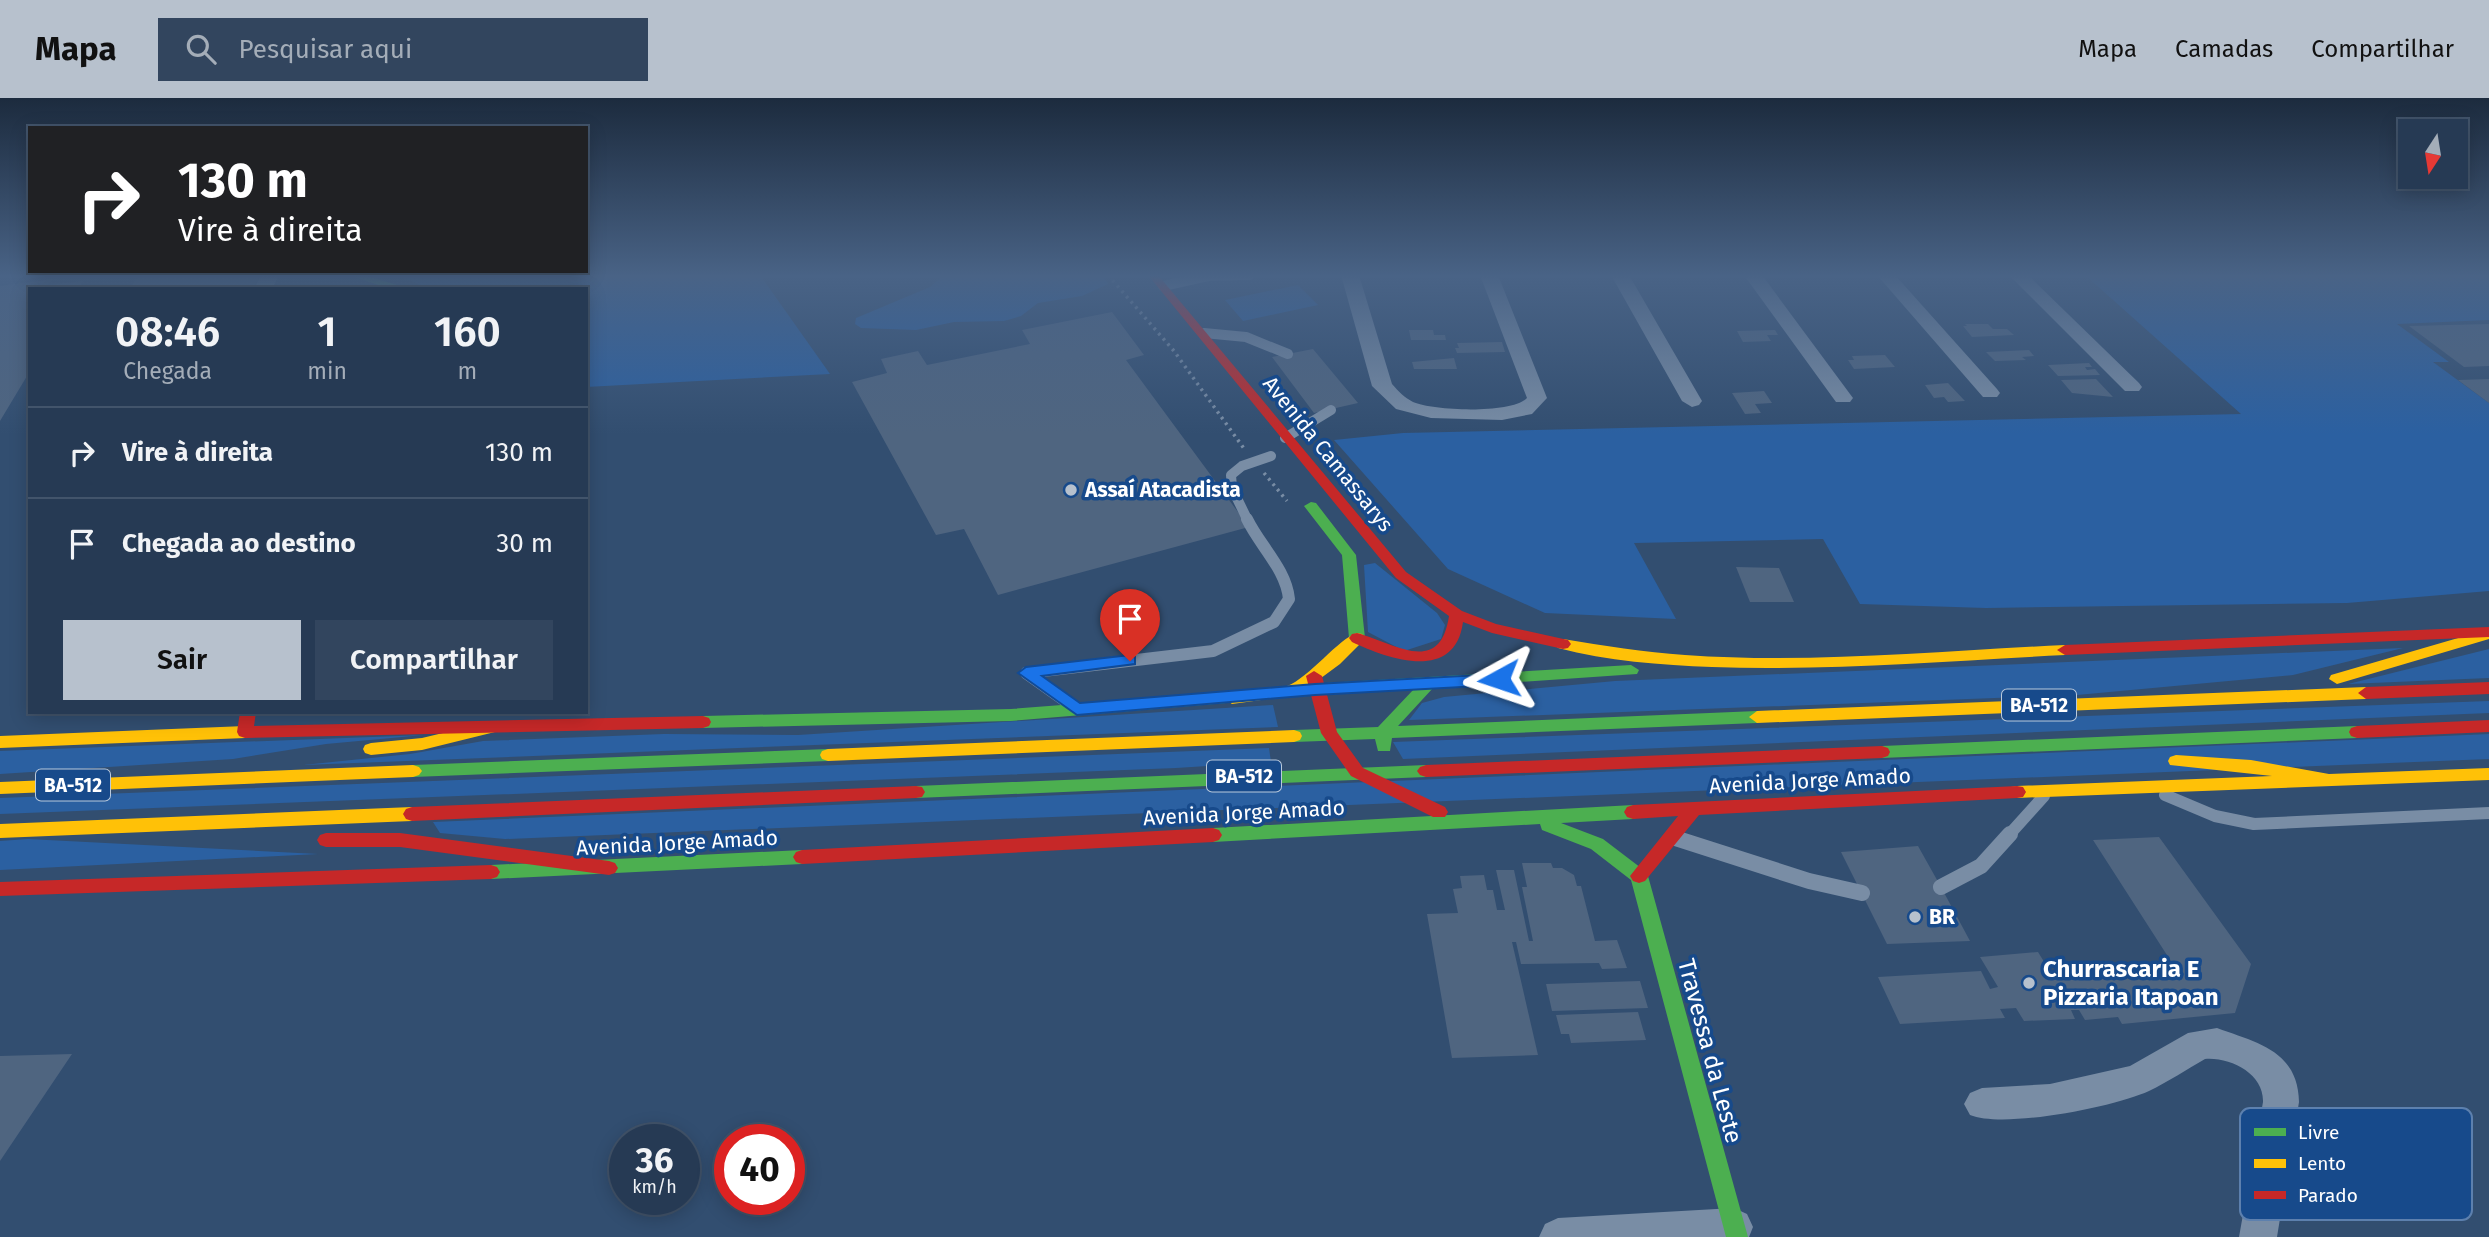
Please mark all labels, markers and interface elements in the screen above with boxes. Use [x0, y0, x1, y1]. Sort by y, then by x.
search box [158, 18, 648, 81]
text: Mapa [35, 29, 116, 69]
icon: search [182, 30, 220, 68]
text: Pesquisar aqui [238, 34, 412, 65]
text: Mapa [2078, 35, 2137, 63]
text: Camadas [2175, 35, 2273, 63]
text: Compartilhar [2311, 35, 2454, 63]
north arrow [2398, 119, 2468, 189]
map controls [2398, 119, 2468, 189]
text: 130 m [178, 151, 308, 210]
icon: right [63, 154, 154, 245]
text: Vire à direita [178, 211, 363, 249]
text: 08:46 [115, 307, 220, 357]
text: 1 [318, 307, 337, 357]
text: 160 [434, 307, 501, 357]
text: Chegada [123, 357, 212, 385]
text: min [307, 357, 347, 385]
text: m [458, 357, 477, 385]
street label: Avenida Camassarys [1257, 371, 1399, 537]
icon: right [63, 434, 101, 472]
text: Vire à direita [122, 437, 273, 468]
text: 130 m [485, 437, 553, 468]
place label: Assaí Atacadista [1084, 477, 1241, 503]
marker: Assaí Atacadista [1063, 482, 1079, 498]
icon: arrive [63, 525, 101, 563]
text: Chegada ao destino [122, 528, 356, 559]
text: 30 m [496, 528, 553, 559]
pin [1100, 589, 1160, 661]
icon: arrive [1111, 600, 1149, 638]
button: Sair [63, 620, 301, 700]
button: Compartilhar [315, 620, 553, 700]
position arrow [1462, 642, 1536, 716]
road number: BA-512 [2002, 690, 2076, 720]
road number: BA-512 [1207, 761, 1281, 792]
street label: Avenida Jorge Amado [1709, 763, 1911, 799]
road number: BA-512 [36, 770, 110, 800]
street label: Avenida Jorge Amado [1143, 795, 1345, 831]
street label: Avenida Jorge Amado [576, 825, 778, 861]
place label: BR [1929, 904, 1956, 930]
marker: BR [1907, 909, 1923, 925]
place label: Churrascaria E Pizzaria Itapoan [2043, 955, 2219, 1011]
street label: Travessa da Leste [1672, 956, 1748, 1146]
marker: Churrascaria E Pizzaria Itapoan [2021, 975, 2037, 991]
legend [2240, 1108, 2472, 1220]
text: Livre [2298, 1121, 2339, 1144]
speed limit sign: 40 [714, 1124, 805, 1215]
text: 36 [636, 1139, 673, 1181]
text: Lento [2298, 1152, 2346, 1175]
text: km/h [632, 1176, 677, 1198]
text: Parado [2298, 1184, 2358, 1207]

